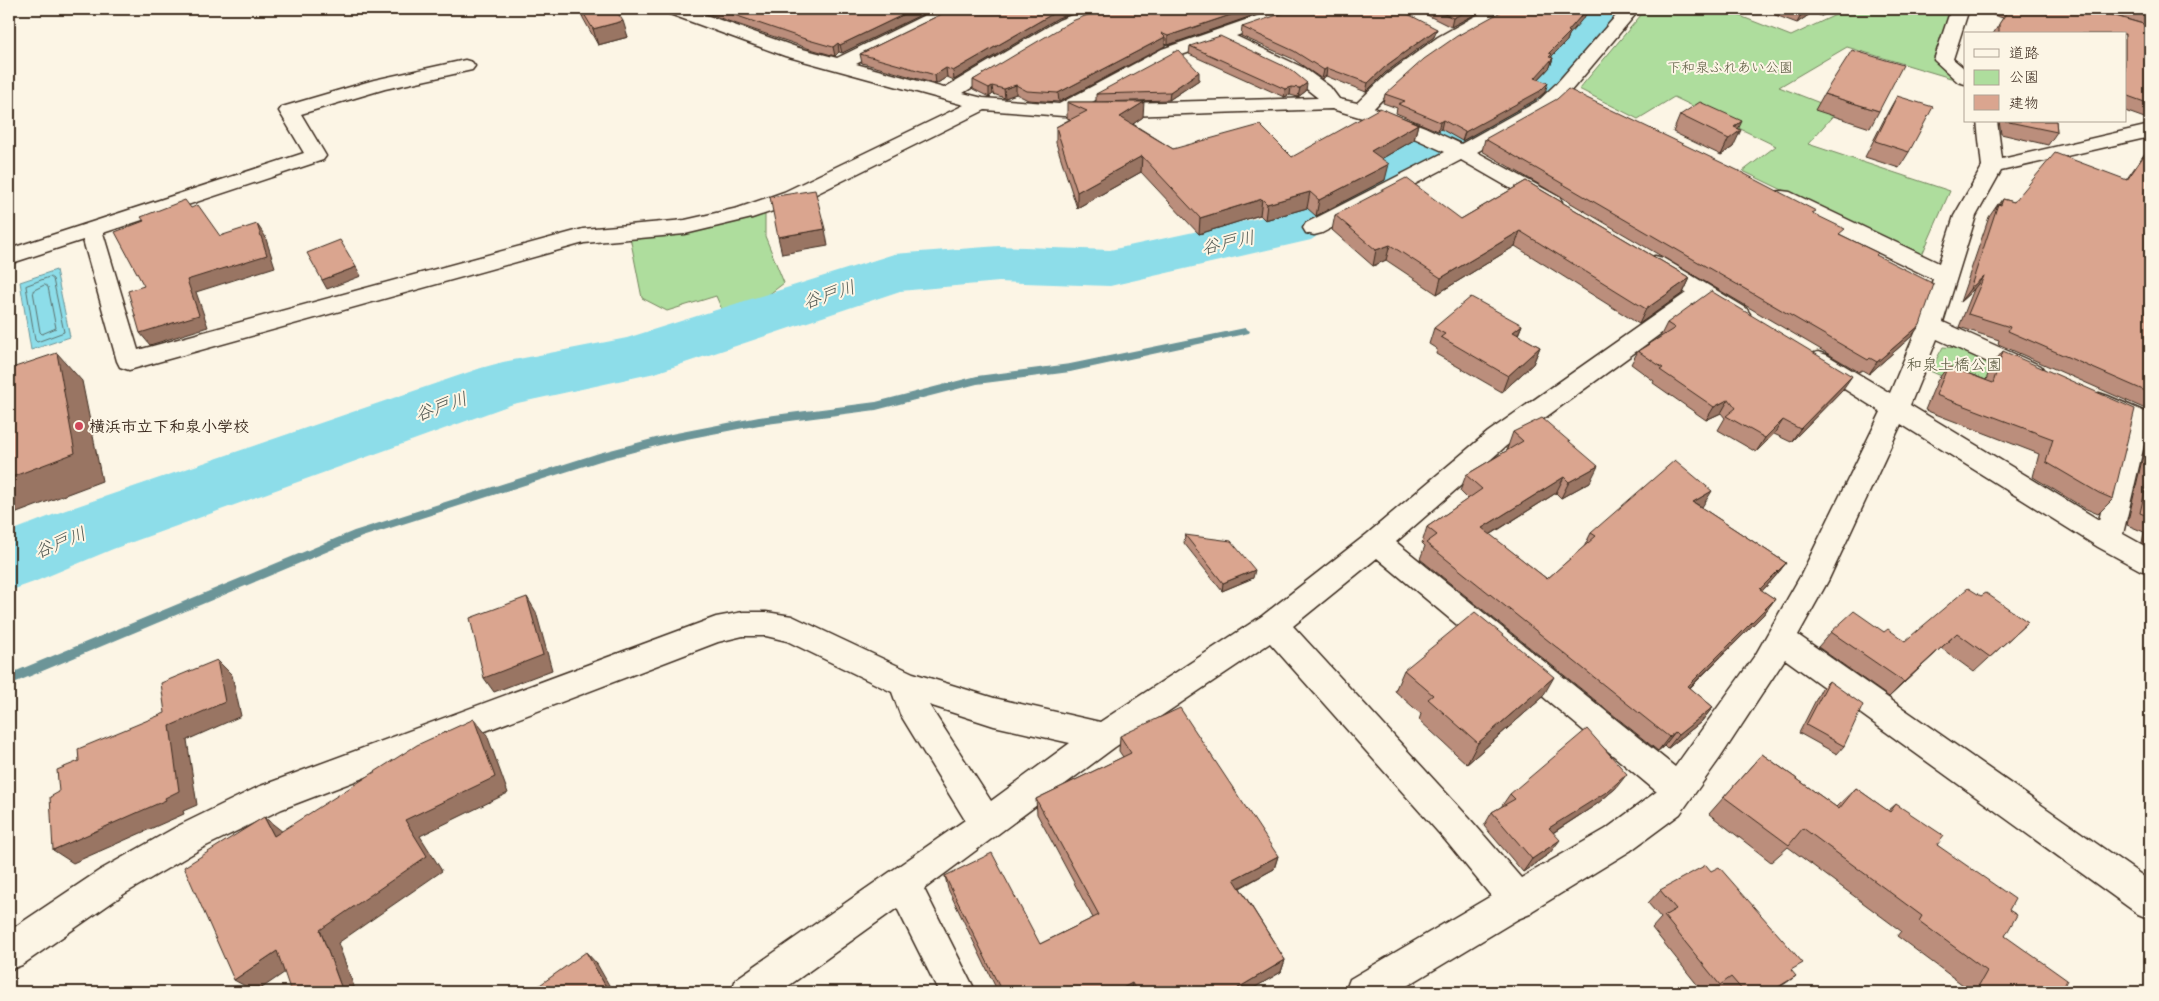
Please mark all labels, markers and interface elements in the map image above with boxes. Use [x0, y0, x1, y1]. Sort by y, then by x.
legend [1964, 32, 2126, 122]
text: 道路 [2009, 43, 2039, 62]
park label: 下和泉ふれあい公園 [1667, 58, 1793, 76]
text: 公園 [2009, 67, 2039, 86]
text: 建物 [2009, 93, 2039, 112]
water label: 谷戸川 [1199, 225, 1257, 259]
water label: 谷戸川 [800, 275, 858, 313]
park label: 和泉土橋公園 [1906, 354, 2002, 374]
water label: 谷戸川 [412, 386, 470, 426]
place label: 横浜市立下和泉小学校 [89, 416, 249, 436]
marker: 横浜市立下和泉小学校 [73, 420, 85, 432]
water label: 谷戸川 [31, 521, 89, 563]

